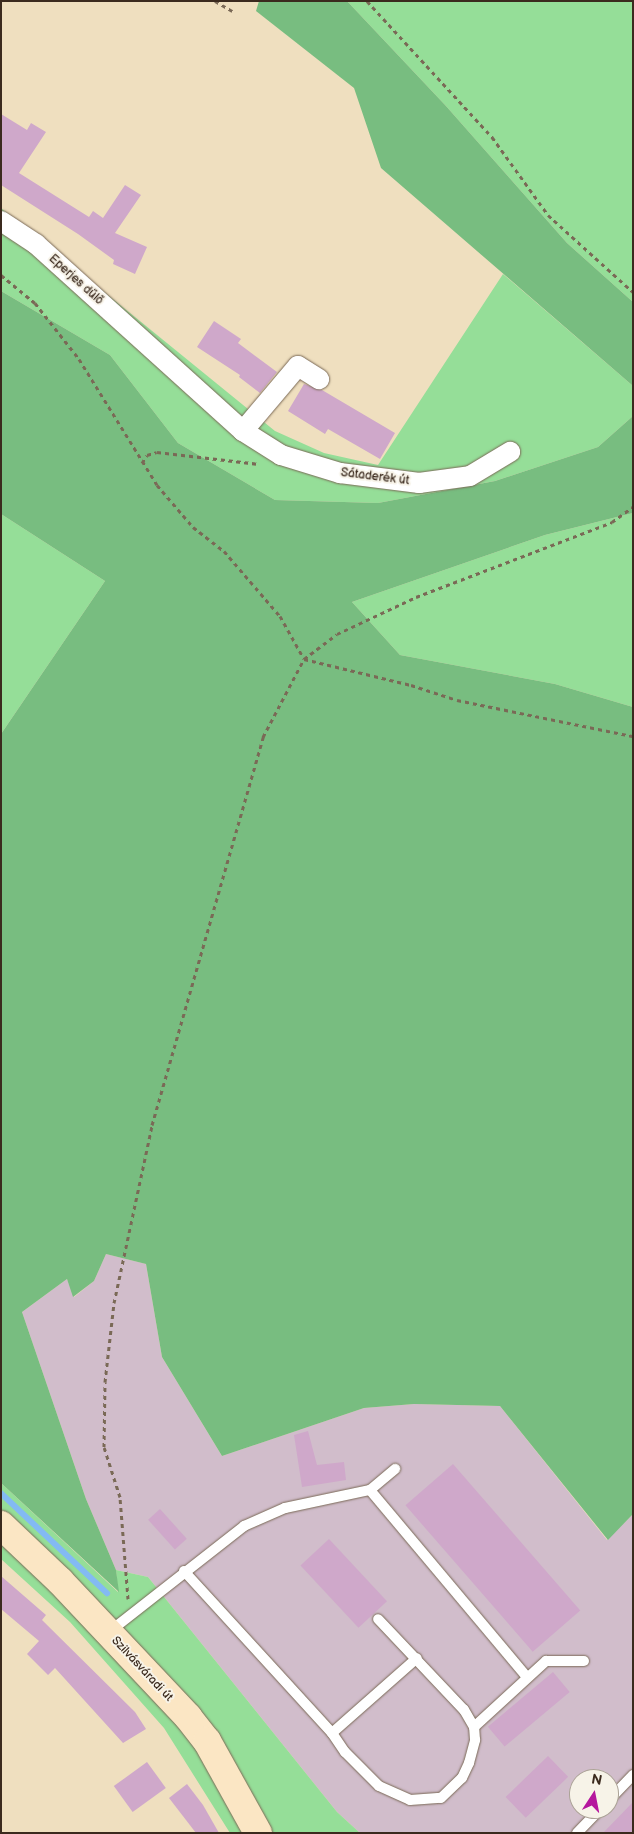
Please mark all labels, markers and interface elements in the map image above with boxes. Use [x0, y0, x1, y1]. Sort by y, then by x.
street label: Eperjes dűlő [46, 252, 106, 308]
street label: Sátaderék út [340, 466, 410, 488]
street label: Szilvásváradi út [108, 1634, 176, 1704]
north arrow [569, 1769, 619, 1819]
text: N [590, 1770, 604, 1789]

